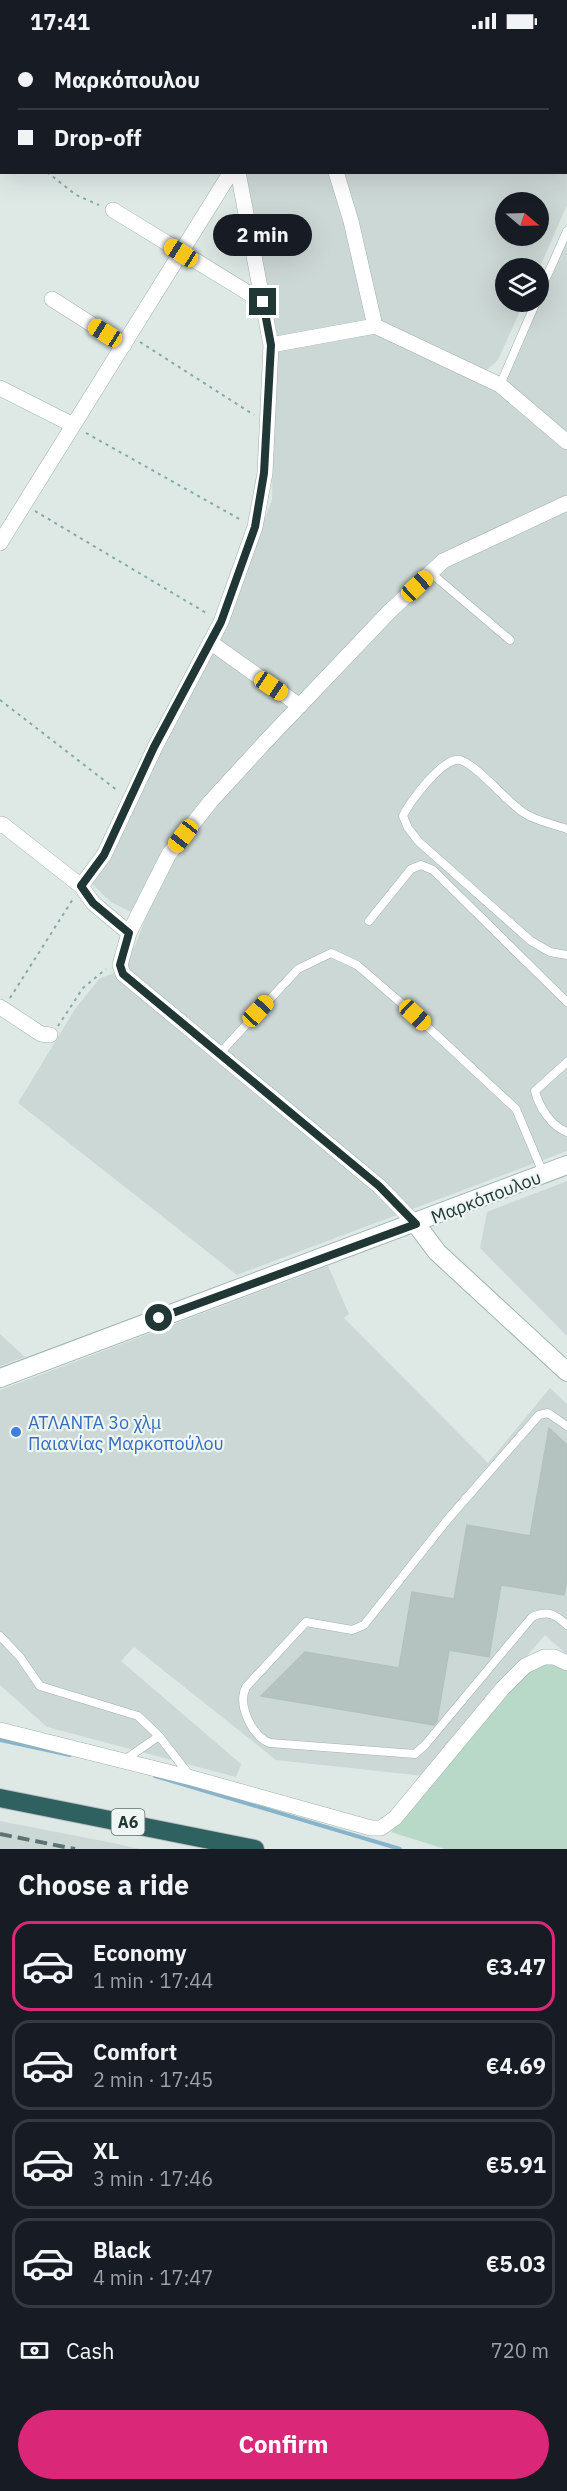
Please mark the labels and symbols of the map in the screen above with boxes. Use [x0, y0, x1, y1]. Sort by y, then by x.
north arrow [495, 192, 549, 246]
callout: 2 min [214, 215, 312, 257]
car [161, 236, 201, 270]
route end [249, 288, 276, 315]
car [85, 316, 125, 350]
car [398, 567, 436, 605]
car [251, 668, 291, 704]
car [165, 816, 201, 856]
car [239, 992, 277, 1030]
car [396, 996, 434, 1034]
street label: Μαρκόπουλου [428, 1165, 544, 1229]
route start [145, 1304, 172, 1331]
place label: ΑΤΛΑΝΤΑ 3ο χλμ Παιανίας Μαρκοπούλου [28, 1411, 224, 1455]
marker: ΑΤΛΑΝΤΑ 3ο χλμ Παιανίας Μαρκοπούλου [9, 1425, 23, 1439]
road number: Α6 [112, 1809, 144, 1835]

